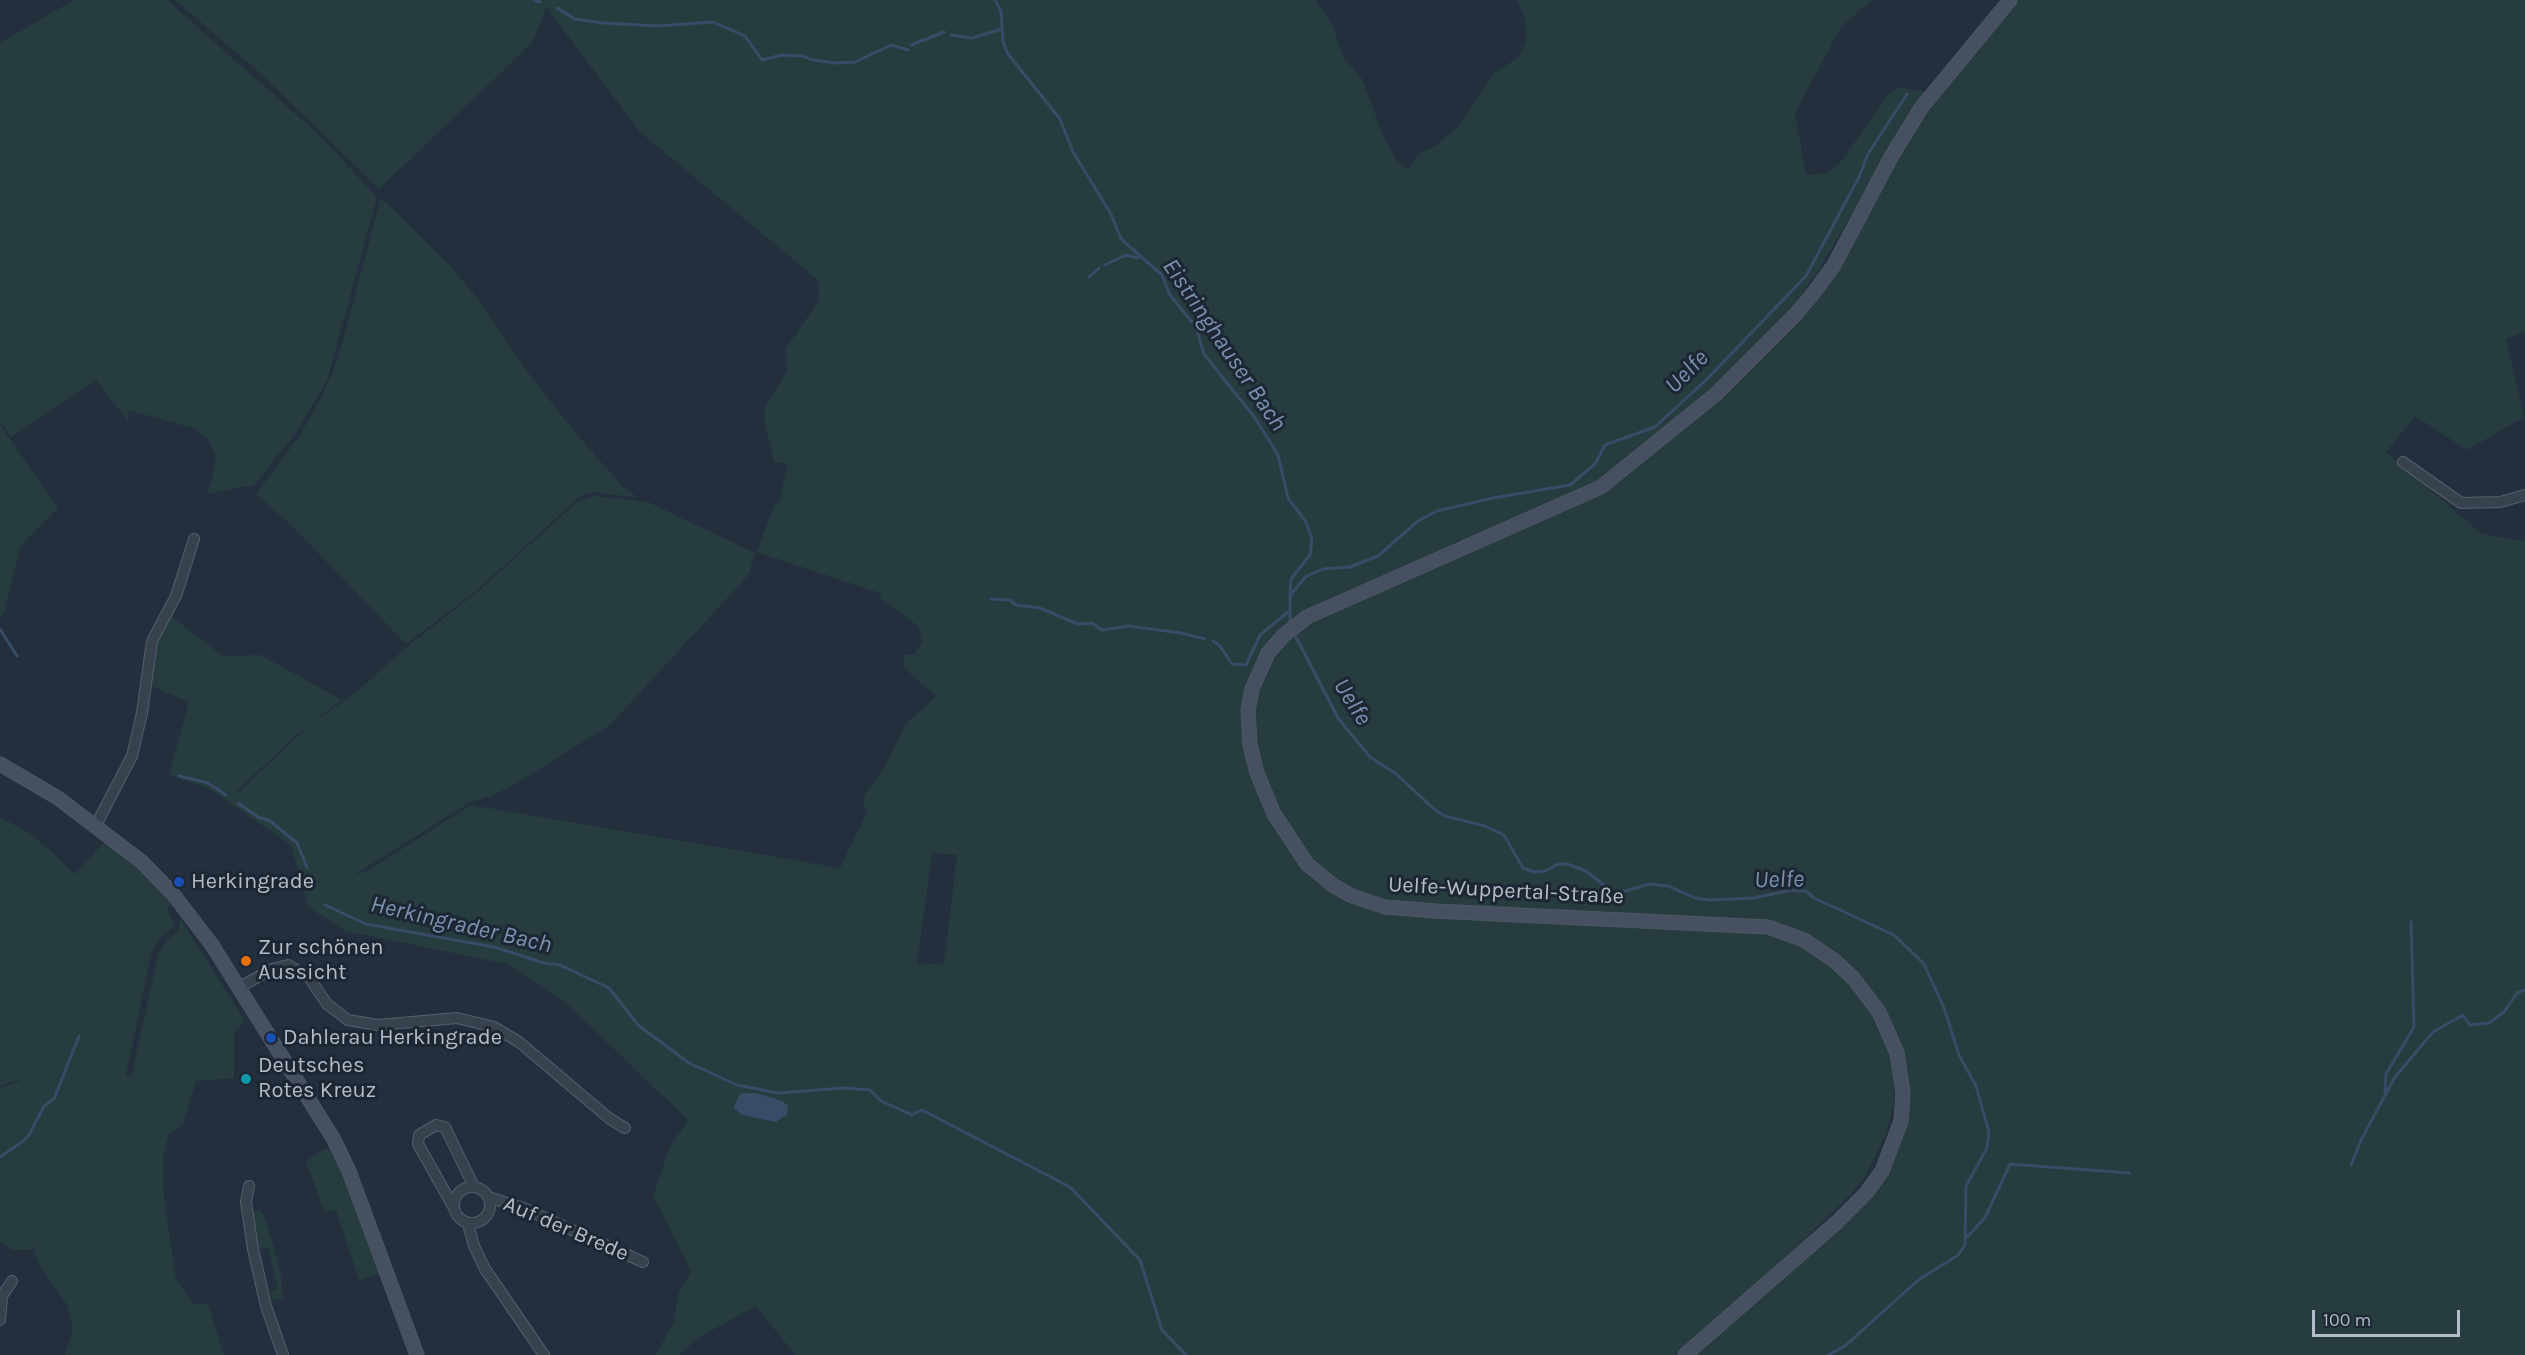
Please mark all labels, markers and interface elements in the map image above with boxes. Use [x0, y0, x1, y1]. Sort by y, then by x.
water label: Eistringhauser Bach [1156, 253, 1292, 437]
water label: Uelfe [1659, 344, 1715, 400]
water label: Uelfe [1327, 673, 1377, 731]
water label: Uelfe [1754, 865, 1804, 895]
place label: Herkingrade [191, 869, 314, 895]
street label: Uelfe-Wuppertal-Straße [1387, 872, 1625, 910]
marker: Herkingrade [172, 875, 186, 889]
water label: Herkingrader Bach [368, 890, 554, 960]
place label: Zur schönen Aussicht [258, 935, 384, 986]
marker: Zur schönen Aussicht [239, 954, 253, 968]
place label: Dahlerau Herkingrade [283, 1025, 502, 1051]
marker: Dahlerau Herkingrade [264, 1031, 278, 1045]
place label: Deutsches Rotes Kreuz [258, 1053, 376, 1104]
marker: Deutsches Rotes Kreuz [239, 1072, 253, 1086]
street label: Auf der Brede [499, 1191, 633, 1267]
scale bar [2315, 1298, 2464, 1336]
text: 100 m [2323, 1309, 2371, 1331]

